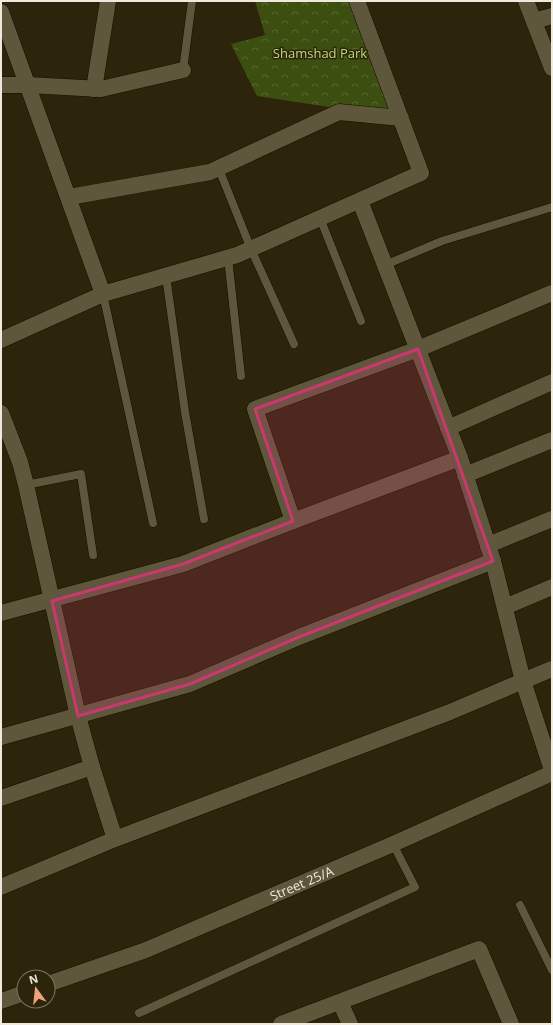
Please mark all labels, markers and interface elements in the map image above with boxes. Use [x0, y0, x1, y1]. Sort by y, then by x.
park label: Shamshad Park [273, 44, 367, 62]
street label: Street 25/A [267, 861, 337, 905]
north arrow [16, 969, 56, 1009]
text: N [27, 970, 40, 987]

